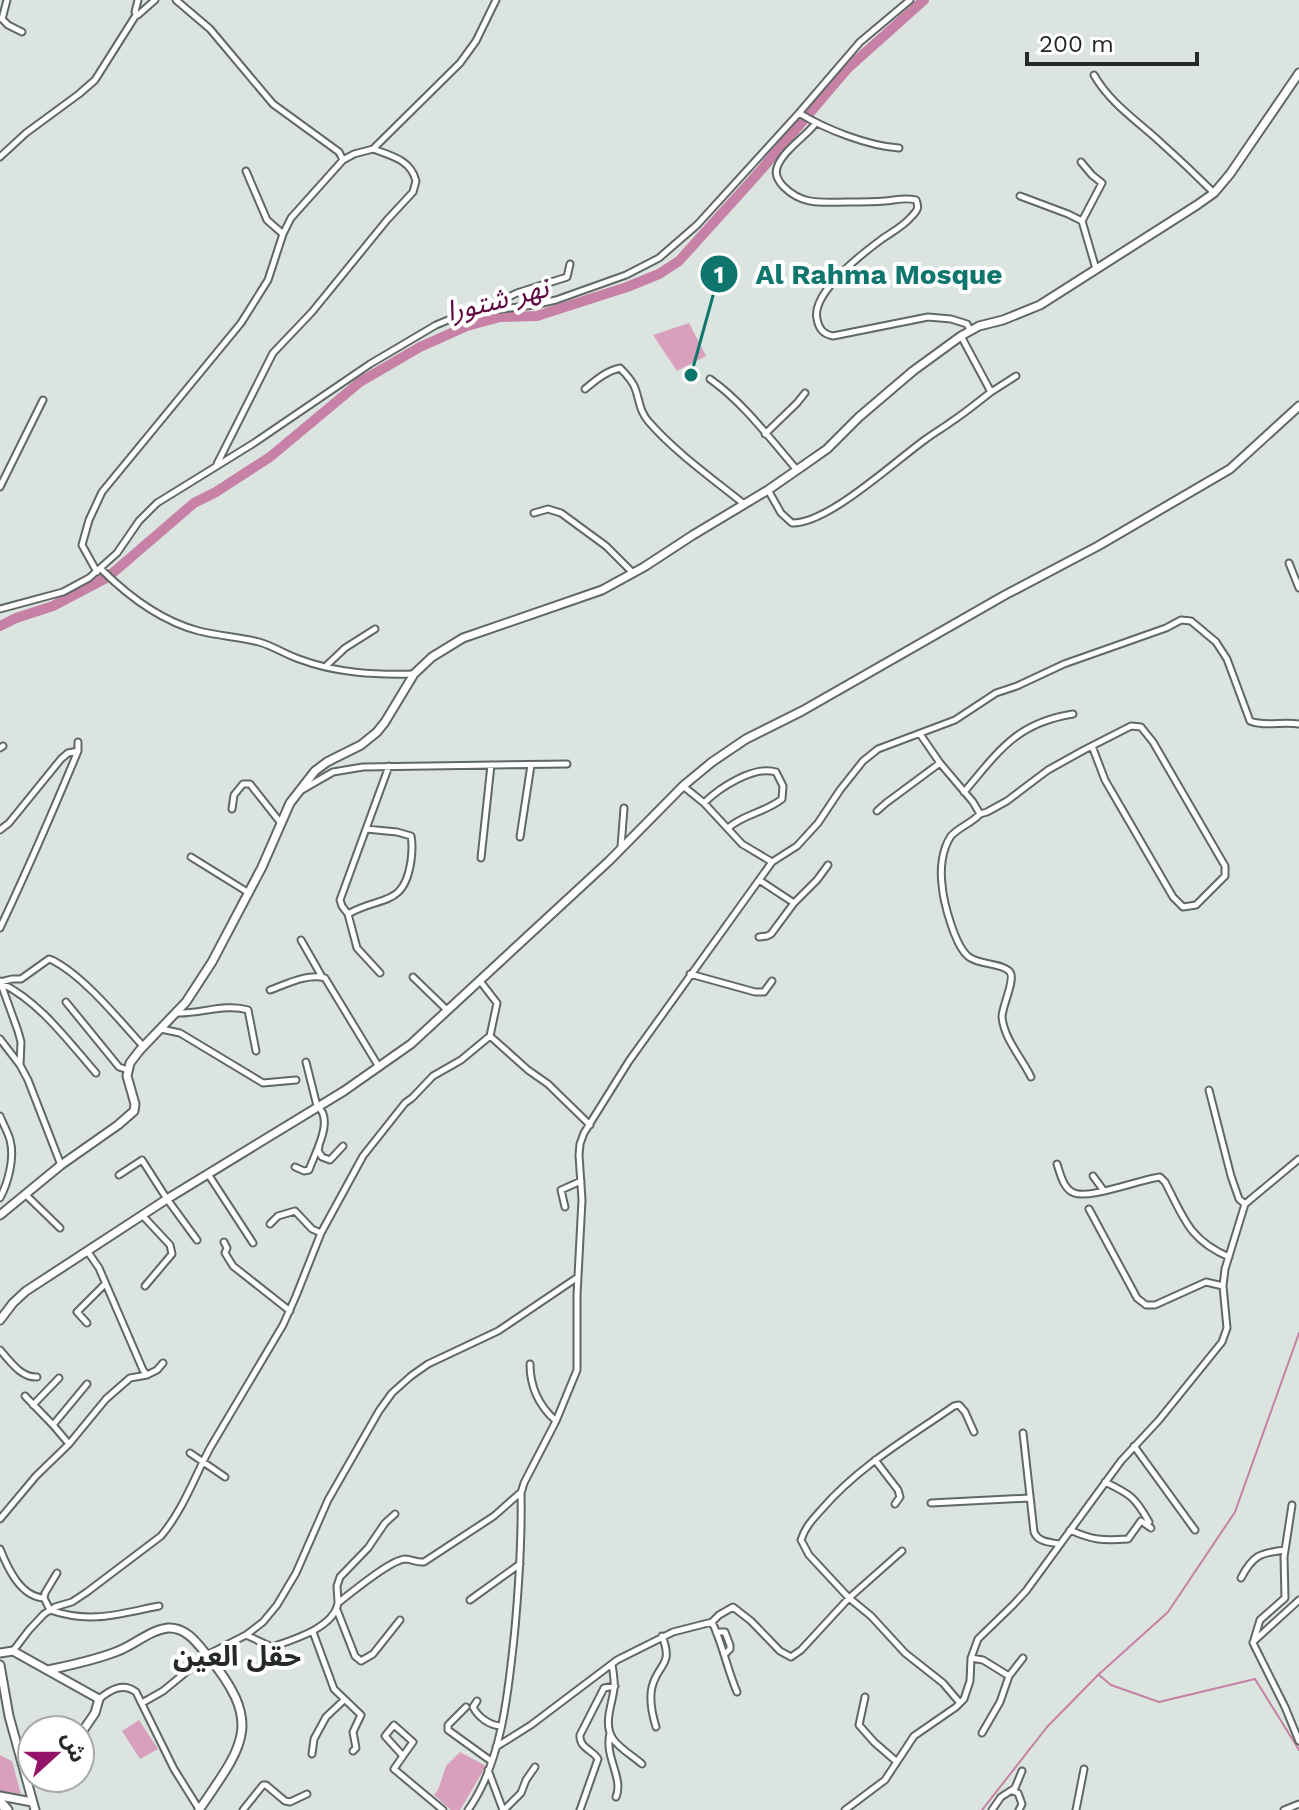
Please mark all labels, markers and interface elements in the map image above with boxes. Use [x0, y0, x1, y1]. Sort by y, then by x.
scale bar [1027, 16, 1197, 66]
text: 200 m [1039, 30, 1114, 58]
callout: Al Rahma Mosque [699, 248, 1018, 300]
text: Al Rahma Mosque [755, 258, 1003, 291]
text: 1 [714, 261, 724, 289]
water label: نهر شتورا [443, 270, 553, 328]
district label: حقل العين [173, 1640, 301, 1673]
north arrow [16, 1714, 96, 1794]
text: ش [57, 1728, 91, 1766]

